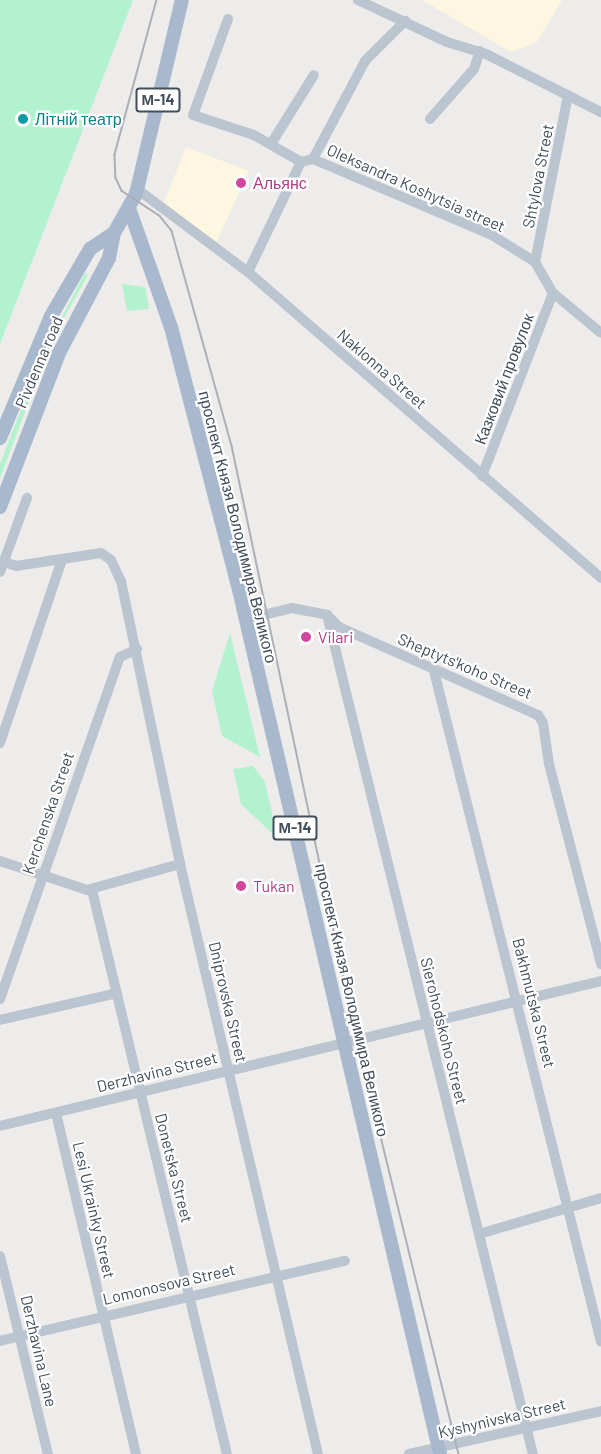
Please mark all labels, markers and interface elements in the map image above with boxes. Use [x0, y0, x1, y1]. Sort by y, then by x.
road number: М-14 [134, 88, 182, 112]
place label: Літній театр [35, 109, 122, 129]
marker: Літній театр [16, 112, 30, 126]
street label: Shtylova Street [518, 122, 558, 230]
street label: Oleksandra Koshytsia street [324, 140, 508, 236]
place label: Альянс [253, 173, 307, 193]
marker: Альянс [234, 176, 248, 190]
street label: Казковий провулок [470, 311, 538, 447]
street label: Pivdenna road [11, 313, 67, 411]
street label: Naklonna Street [334, 325, 430, 413]
street label: проспект Князя Володимира Великого [195, 389, 281, 665]
place label: Vilari [318, 627, 353, 647]
street label: Sheptyts'koho Street [395, 629, 535, 703]
marker: Vilari [299, 630, 313, 644]
street label: Kerchenska Street [18, 749, 78, 877]
road number: М-14 [271, 816, 319, 840]
street label: проспект Князя Володимира Великого [311, 861, 393, 1139]
place label: Tukan [253, 876, 295, 896]
marker: Tukan [234, 879, 248, 893]
street label: Bakhmutska Street [509, 936, 559, 1070]
street label: Dniprovska Street [205, 940, 251, 1064]
street label: Sierohodskoho Street [416, 956, 472, 1106]
street label: Derzhavina Street [95, 1048, 219, 1096]
street label: Donetska Street [151, 1111, 197, 1225]
street label: Lesi Ukrainky Street [69, 1140, 119, 1280]
street label: Lomonosova Street [101, 1259, 237, 1309]
street label: Derzhavina Lane [17, 1293, 61, 1409]
street label: Kyshynivska Street [436, 1394, 568, 1442]

